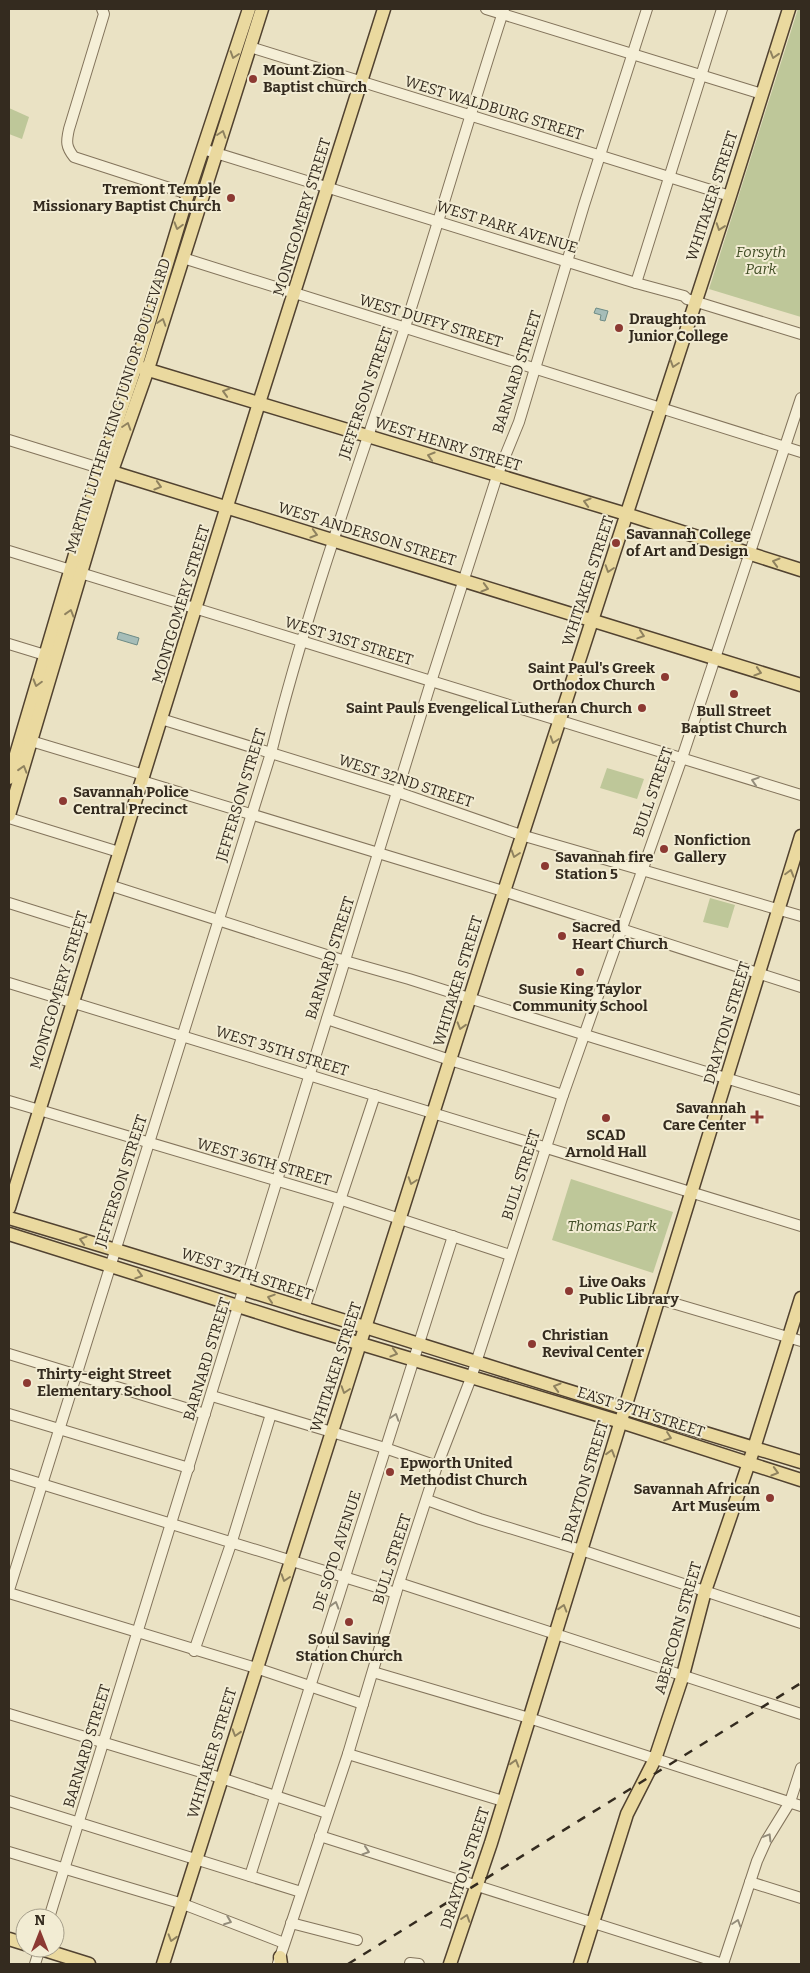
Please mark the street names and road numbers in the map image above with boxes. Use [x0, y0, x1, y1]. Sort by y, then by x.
street label: WEST WALDBURG STREET [402, 72, 586, 144]
street label: WHITAKER STREET [683, 129, 742, 263]
street label: MONTGOMERY STREET [269, 135, 335, 298]
street label: WEST PARK AVENUE [434, 197, 580, 257]
street label: MARTIN LUTHER KING JUNIOR BOULEVARD [62, 256, 174, 556]
street label: WEST DUFFY STREET [357, 291, 505, 351]
street label: BARNARD STREET [489, 308, 545, 436]
street label: JEFFERSON STREET [335, 325, 397, 462]
street label: WEST HENRY STREET [372, 413, 524, 475]
street label: WEST ANDERSON STREET [276, 498, 458, 570]
street label: WHITAKER STREET [559, 514, 618, 648]
street label: MONTGOMERY STREET [148, 522, 214, 685]
street label: WEST 31ST STREET [283, 613, 416, 669]
street label: JEFFERSON STREET [212, 726, 270, 865]
street label: BULL STREET [629, 744, 677, 839]
street label: WEST 32ND STREET [336, 751, 476, 811]
street label: BARNARD STREET [302, 894, 358, 1022]
street label: MONTGOMERY STREET [26, 908, 92, 1071]
street label: WHITAKER STREET [430, 913, 486, 1048]
street label: DRAYTON STREET [700, 959, 754, 1086]
street label: WEST 35TH STREET [213, 1022, 351, 1080]
street label: JEFFERSON STREET [91, 1112, 151, 1250]
street label: BULL STREET [498, 1127, 544, 1222]
street label: WEST 36TH STREET [195, 1134, 333, 1190]
street label: WEST 37TH STREET [179, 1244, 315, 1304]
street label: BARNARD STREET [180, 1295, 234, 1423]
street label: WHITAKER STREET [307, 1300, 366, 1434]
street label: EAST 37TH STREET [575, 1383, 707, 1441]
street label: DRAYTON STREET [558, 1418, 612, 1545]
street label: DE SOTO AVENUE [309, 1488, 365, 1614]
street label: BULL STREET [369, 1511, 415, 1606]
street label: ABERCORN STREET [650, 1559, 706, 1696]
street label: BARNARD STREET [60, 1682, 114, 1810]
street label: WHITAKER STREET [184, 1685, 240, 1820]
street label: DRAYTON STREET [437, 1805, 493, 1931]

